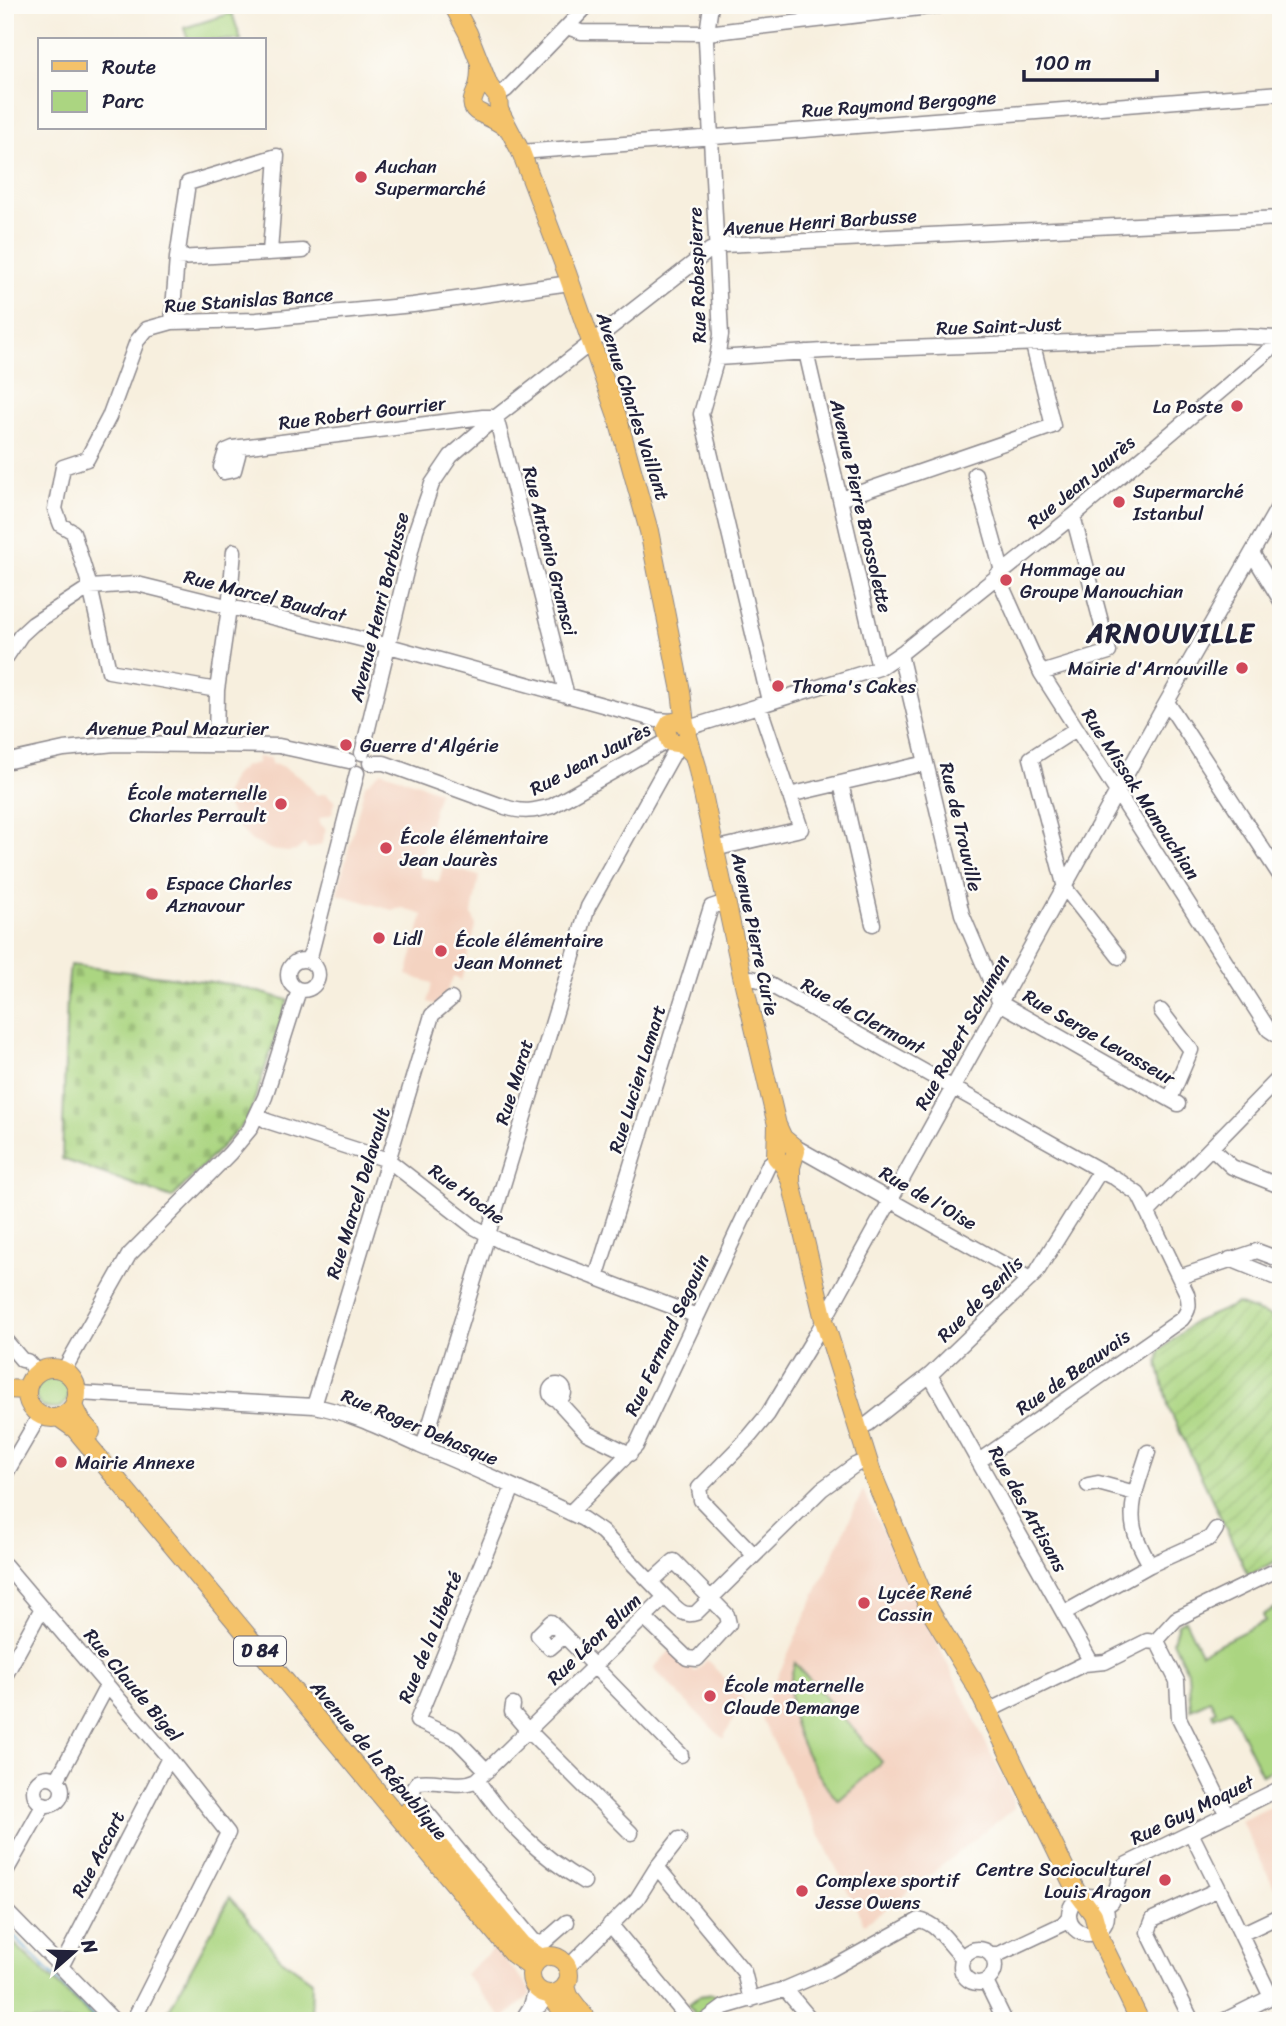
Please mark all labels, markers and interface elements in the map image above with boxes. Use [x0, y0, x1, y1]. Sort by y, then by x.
legend [38, 38, 266, 130]
scale bar [1024, 38, 1156, 82]
text: 100 m [1034, 44, 1091, 82]
text: Route [102, 48, 156, 86]
street label: Rue Raymond Bergogne [801, 81, 998, 127]
text: Parc [102, 82, 144, 120]
place label: Auchan Supermarché [374, 150, 486, 205]
marker: Auchan Supermarché [353, 169, 369, 185]
street label: Avenue Henri Barbusse [721, 199, 918, 245]
street label: Rue Robespierre [678, 206, 716, 344]
street label: Rue Stanislas Bance [163, 278, 335, 322]
street label: Avenue Charles Vaillant [587, 307, 679, 504]
street label: Rue Saint-Just [936, 307, 1062, 345]
street label: Rue Robert Gourrier [277, 386, 449, 440]
place label: La Poste [1153, 390, 1223, 423]
street label: Avenue Pierre Brossolette [820, 395, 902, 616]
marker: La Poste [1229, 398, 1245, 414]
street label: Rue Jean Jaurès [1019, 426, 1143, 537]
street label: Rue Antonio Gramsci [513, 463, 587, 640]
place label: Supermarché Istanbul [1132, 475, 1244, 530]
marker: Supermarché Istanbul [1111, 494, 1127, 510]
street label: Avenue Henri Barbusse [339, 509, 419, 706]
place label: Hommage au Groupe Manouchian [1020, 553, 1183, 608]
street label: Rue Marcel Baudrat [180, 560, 351, 632]
marker: Hommage au Groupe Manouchian [998, 572, 1014, 588]
district label: ARNOUVILLE [1085, 610, 1256, 656]
place label: Mairie d'Arnouville [1068, 652, 1228, 685]
marker: Mairie d'Arnouville [1234, 660, 1250, 676]
place label: Thoma's Cakes [792, 670, 916, 703]
marker: Thoma's Cakes [770, 678, 786, 694]
street label: Rue Missak Manouchian [1073, 701, 1209, 887]
street label: Avenue Paul Mazurier [85, 712, 269, 745]
street label: Rue Jean Jaurès [523, 713, 657, 805]
place label: Guerre d'Algérie [360, 729, 499, 762]
marker: Guerre d'Algérie [338, 737, 354, 753]
street label: Rue de Trouville [930, 759, 992, 895]
place label: École maternelle Charles Perrault [127, 777, 267, 832]
marker: École maternelle Charles Perrault [273, 796, 289, 812]
place label: École élémentaire Jean Jaurès [399, 821, 548, 876]
marker: École élémentaire Jean Jaurès [378, 840, 394, 856]
street label: Avenue Pierre Curie [721, 848, 788, 1019]
place label: Espace Charles Aznavour [165, 867, 292, 922]
marker: Espace Charles Aznavour [144, 886, 160, 902]
place label: Lidl [393, 922, 423, 955]
place label: École élémentaire Jean Monnet [454, 924, 603, 979]
marker: Lidl [371, 930, 387, 946]
marker: École élémentaire Jean Monnet [433, 943, 449, 959]
street label: Rue Robert Schuman [905, 948, 1019, 1116]
street label: Rue de Clermont [795, 968, 932, 1064]
street label: Rue Serge Levasseur [1016, 980, 1183, 1095]
street label: Rue Lucien Lamart [599, 1001, 675, 1157]
street label: Rue Marat [485, 1035, 543, 1129]
street label: Rue Marcel Delavault [316, 1103, 400, 1283]
street label: Rue Hoche [422, 1155, 513, 1233]
street label: Rue de l'Oise [873, 1157, 983, 1239]
street label: Rue de Senlis [929, 1248, 1031, 1350]
street label: Rue Fernand Segouin [615, 1249, 719, 1421]
street label: Rue de Beauvais [1008, 1320, 1138, 1424]
street label: Rue Roger Dehasque [336, 1379, 504, 1475]
street label: Rue des Artisans [980, 1440, 1077, 1579]
place label: Mairie Annexe [75, 1446, 195, 1479]
marker: Mairie Annexe [53, 1454, 69, 1470]
street label: Rue de la Liberté [389, 1566, 472, 1708]
place label: Lycée René Cassin [878, 1576, 972, 1631]
street label: Rue Léon Blum [539, 1585, 649, 1693]
marker: Lycée René Cassin [856, 1595, 872, 1611]
street label: Rue Claude Bigel [75, 1621, 191, 1750]
road number: D 84 [234, 1636, 286, 1666]
place label: École maternelle Claude Demange [724, 1669, 864, 1724]
street label: Avenue de la République [301, 1672, 456, 1848]
marker: École maternelle Claude Demange [702, 1688, 718, 1704]
street label: Rue Guy Moquet [1124, 1765, 1261, 1854]
street label: Rue Accart [62, 1805, 134, 1903]
place label: Centre Socioculturel Louis Aragon [976, 1853, 1152, 1908]
place label: Complexe sportif Jesse Owens [815, 1864, 961, 1919]
marker: Centre Socioculturel Louis Aragon [1157, 1872, 1173, 1888]
marker: Complexe sportif Jesse Owens [794, 1883, 810, 1899]
north arrow [38, 1918, 108, 1988]
text: N [71, 1934, 108, 1959]

